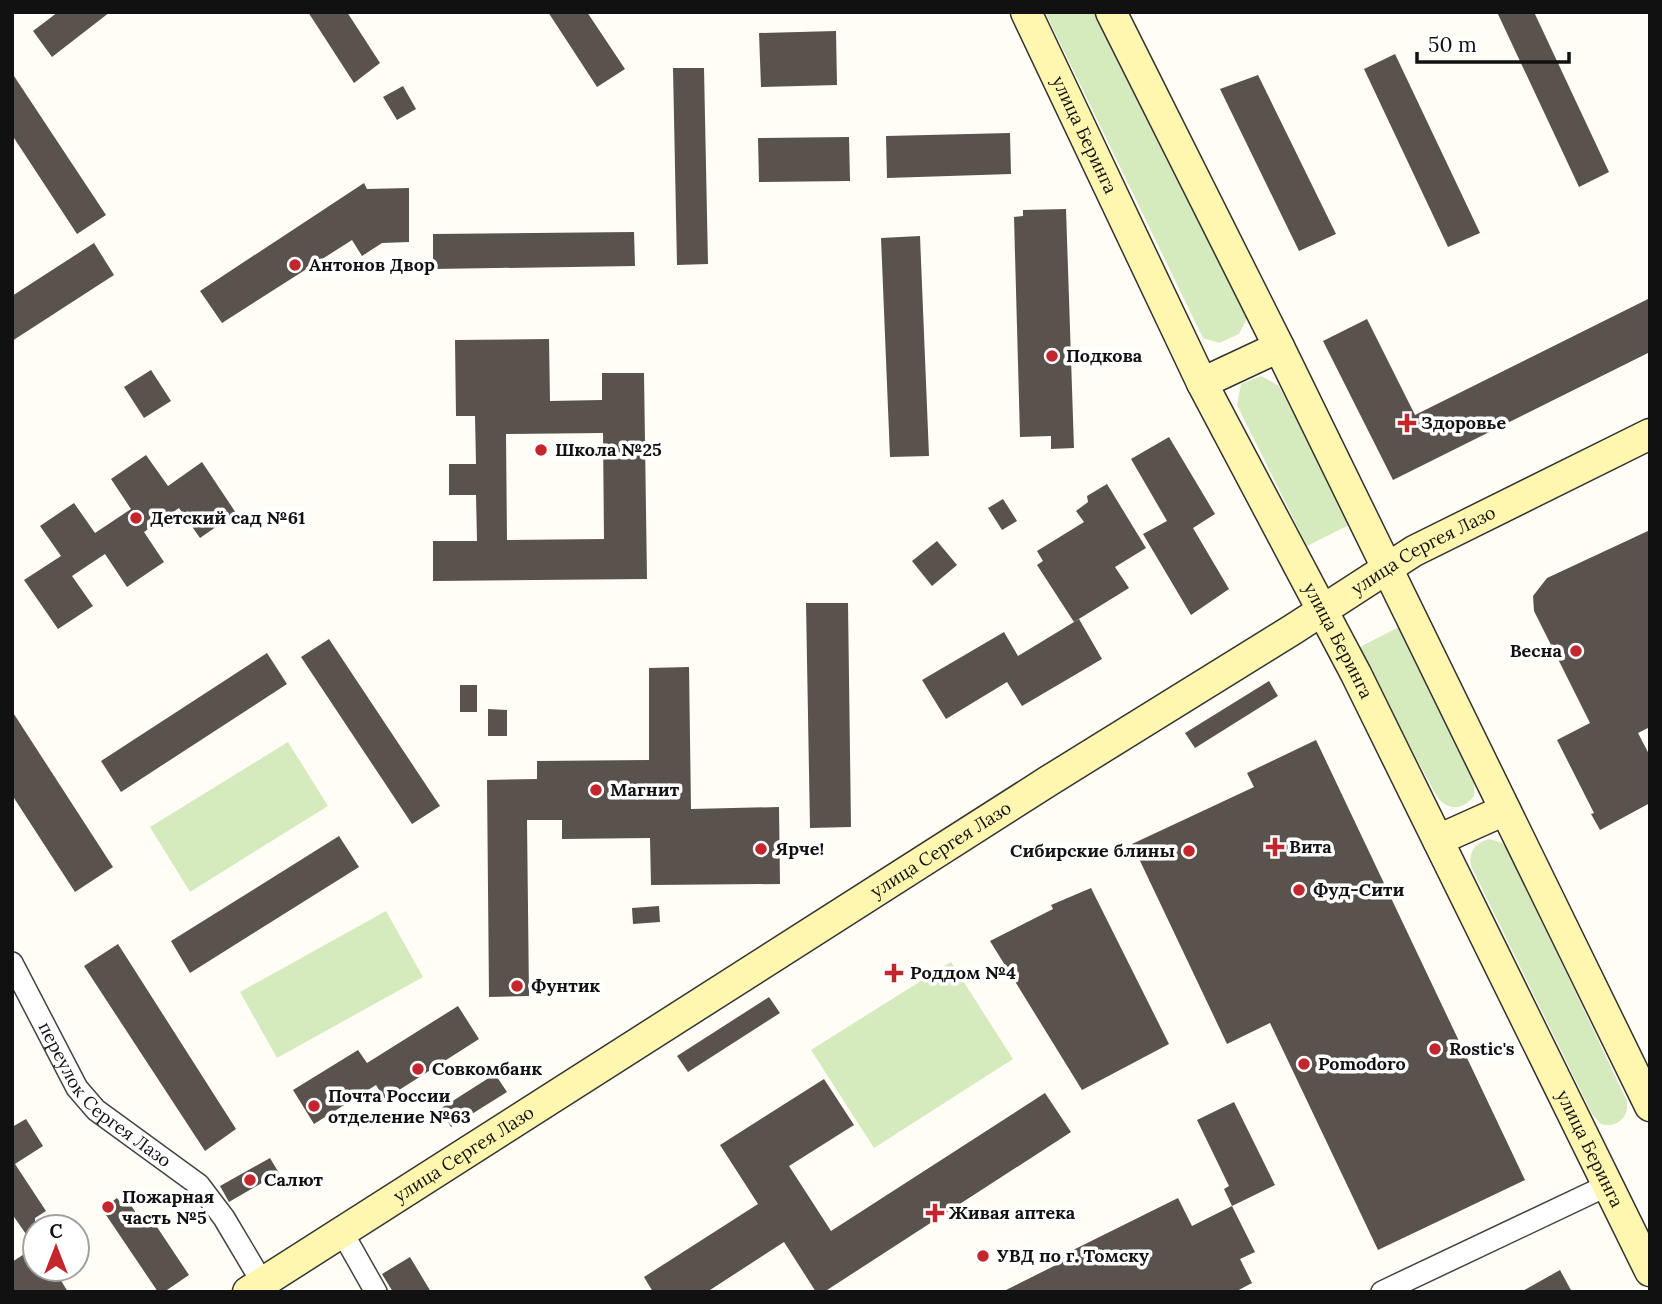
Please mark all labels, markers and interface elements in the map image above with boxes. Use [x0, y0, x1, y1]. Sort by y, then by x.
scale bar [1417, 21, 1569, 65]
text: 50 m [1428, 31, 1477, 58]
street label: улица Беринга [1047, 72, 1123, 197]
place label: Антонов Двор [309, 253, 435, 276]
marker: Антонов Двор [287, 257, 303, 273]
place label: Подкова [1066, 344, 1143, 367]
marker: Подкова [1044, 348, 1060, 364]
place label: Здоровье [1421, 411, 1507, 434]
marker: Здоровье [1399, 415, 1415, 431]
place label: Школа №25 [555, 438, 662, 461]
marker: Школа №25 [533, 442, 549, 458]
street label: улица Сергея Лазо [1346, 500, 1499, 600]
place label: Детский сад №61 [150, 506, 305, 529]
marker: Детский сад №61 [128, 510, 144, 526]
street label: улица Беринга [1299, 578, 1378, 702]
place label: Весна [1510, 639, 1563, 662]
marker: Весна [1568, 643, 1584, 659]
place label: Магнит [610, 778, 680, 801]
marker: Магнит [588, 782, 604, 798]
street label: улица Сергея Лазо [866, 796, 1015, 903]
place label: Вита [1289, 835, 1332, 858]
place label: Ярче! [775, 837, 824, 860]
place label: Сибирские блины [1010, 839, 1175, 862]
marker: Вита [1267, 839, 1283, 855]
marker: Ярче! [753, 841, 769, 857]
marker: Сибирские блины [1181, 843, 1197, 859]
place label: Фуд-Сити [1313, 878, 1404, 901]
marker: Фуд-Сити [1291, 882, 1307, 898]
place label: Роддом №4 [910, 961, 1016, 984]
marker: Роддом №4 [884, 963, 904, 983]
place label: Фунтик [531, 974, 601, 997]
marker: Фунтик [509, 978, 525, 994]
street label: переулок Сергея Лазо [34, 1018, 176, 1172]
place label: Rostic's [1449, 1037, 1515, 1060]
marker: Rostic's [1427, 1041, 1443, 1057]
place label: Pomodoro [1318, 1052, 1406, 1075]
marker: Pomodoro [1296, 1056, 1312, 1072]
place label: Совкомбанк [432, 1057, 542, 1080]
marker: Совкомбанк [410, 1061, 426, 1077]
place label: Почта России отделение №63 [328, 1084, 471, 1128]
street label: улица Беринга [1552, 1086, 1629, 1211]
marker: Почта России отделение №63 [306, 1098, 322, 1114]
street label: улица Сергея Лазо [389, 1100, 538, 1207]
place label: Салют [264, 1168, 323, 1191]
marker: Салют [242, 1172, 258, 1188]
place label: Пожарная часть №5 [122, 1185, 214, 1229]
marker: Пожарная часть №5 [100, 1199, 116, 1215]
place label: Живая аптека [949, 1201, 1076, 1224]
marker: Живая аптека [927, 1205, 943, 1221]
north arrow [21, 1213, 91, 1283]
text: С [49, 1219, 63, 1243]
place label: УВД по г. Томску [997, 1244, 1149, 1267]
marker: УВД по г. Томску [975, 1248, 991, 1264]

